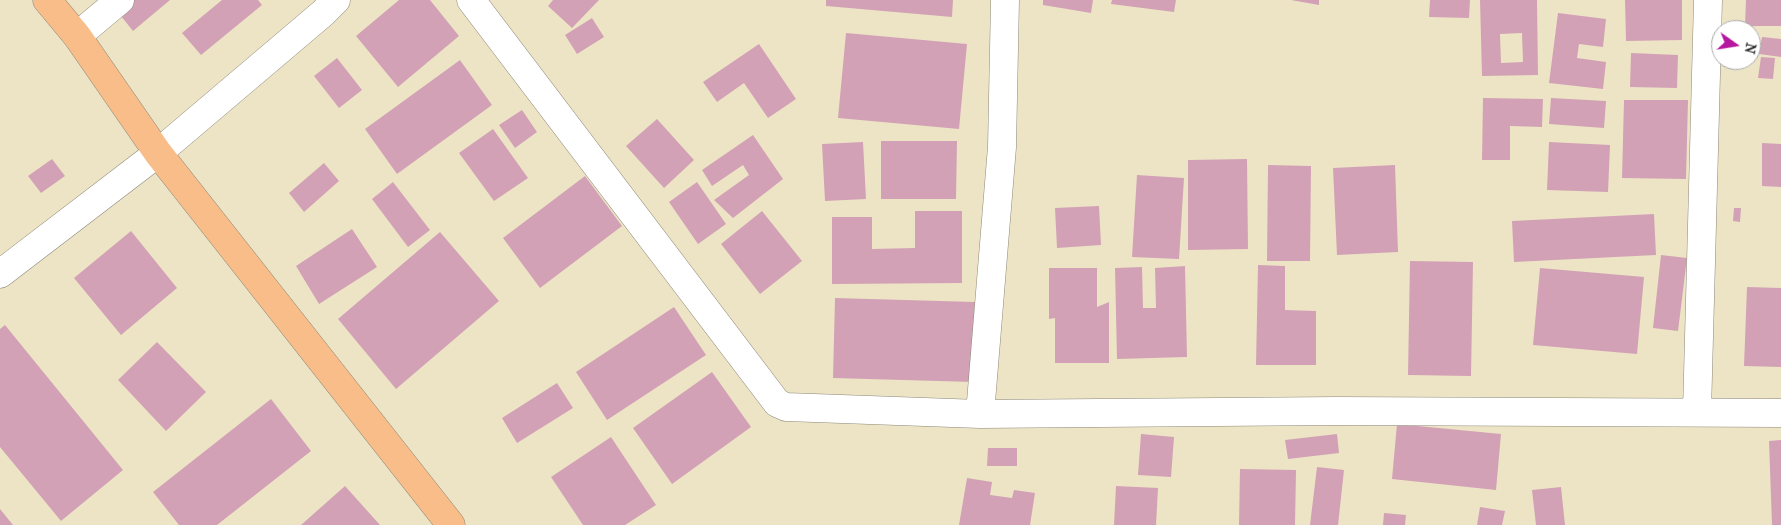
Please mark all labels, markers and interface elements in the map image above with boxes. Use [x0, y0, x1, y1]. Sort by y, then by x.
north arrow [1711, 20, 1761, 70]
text: N [1741, 41, 1760, 55]

